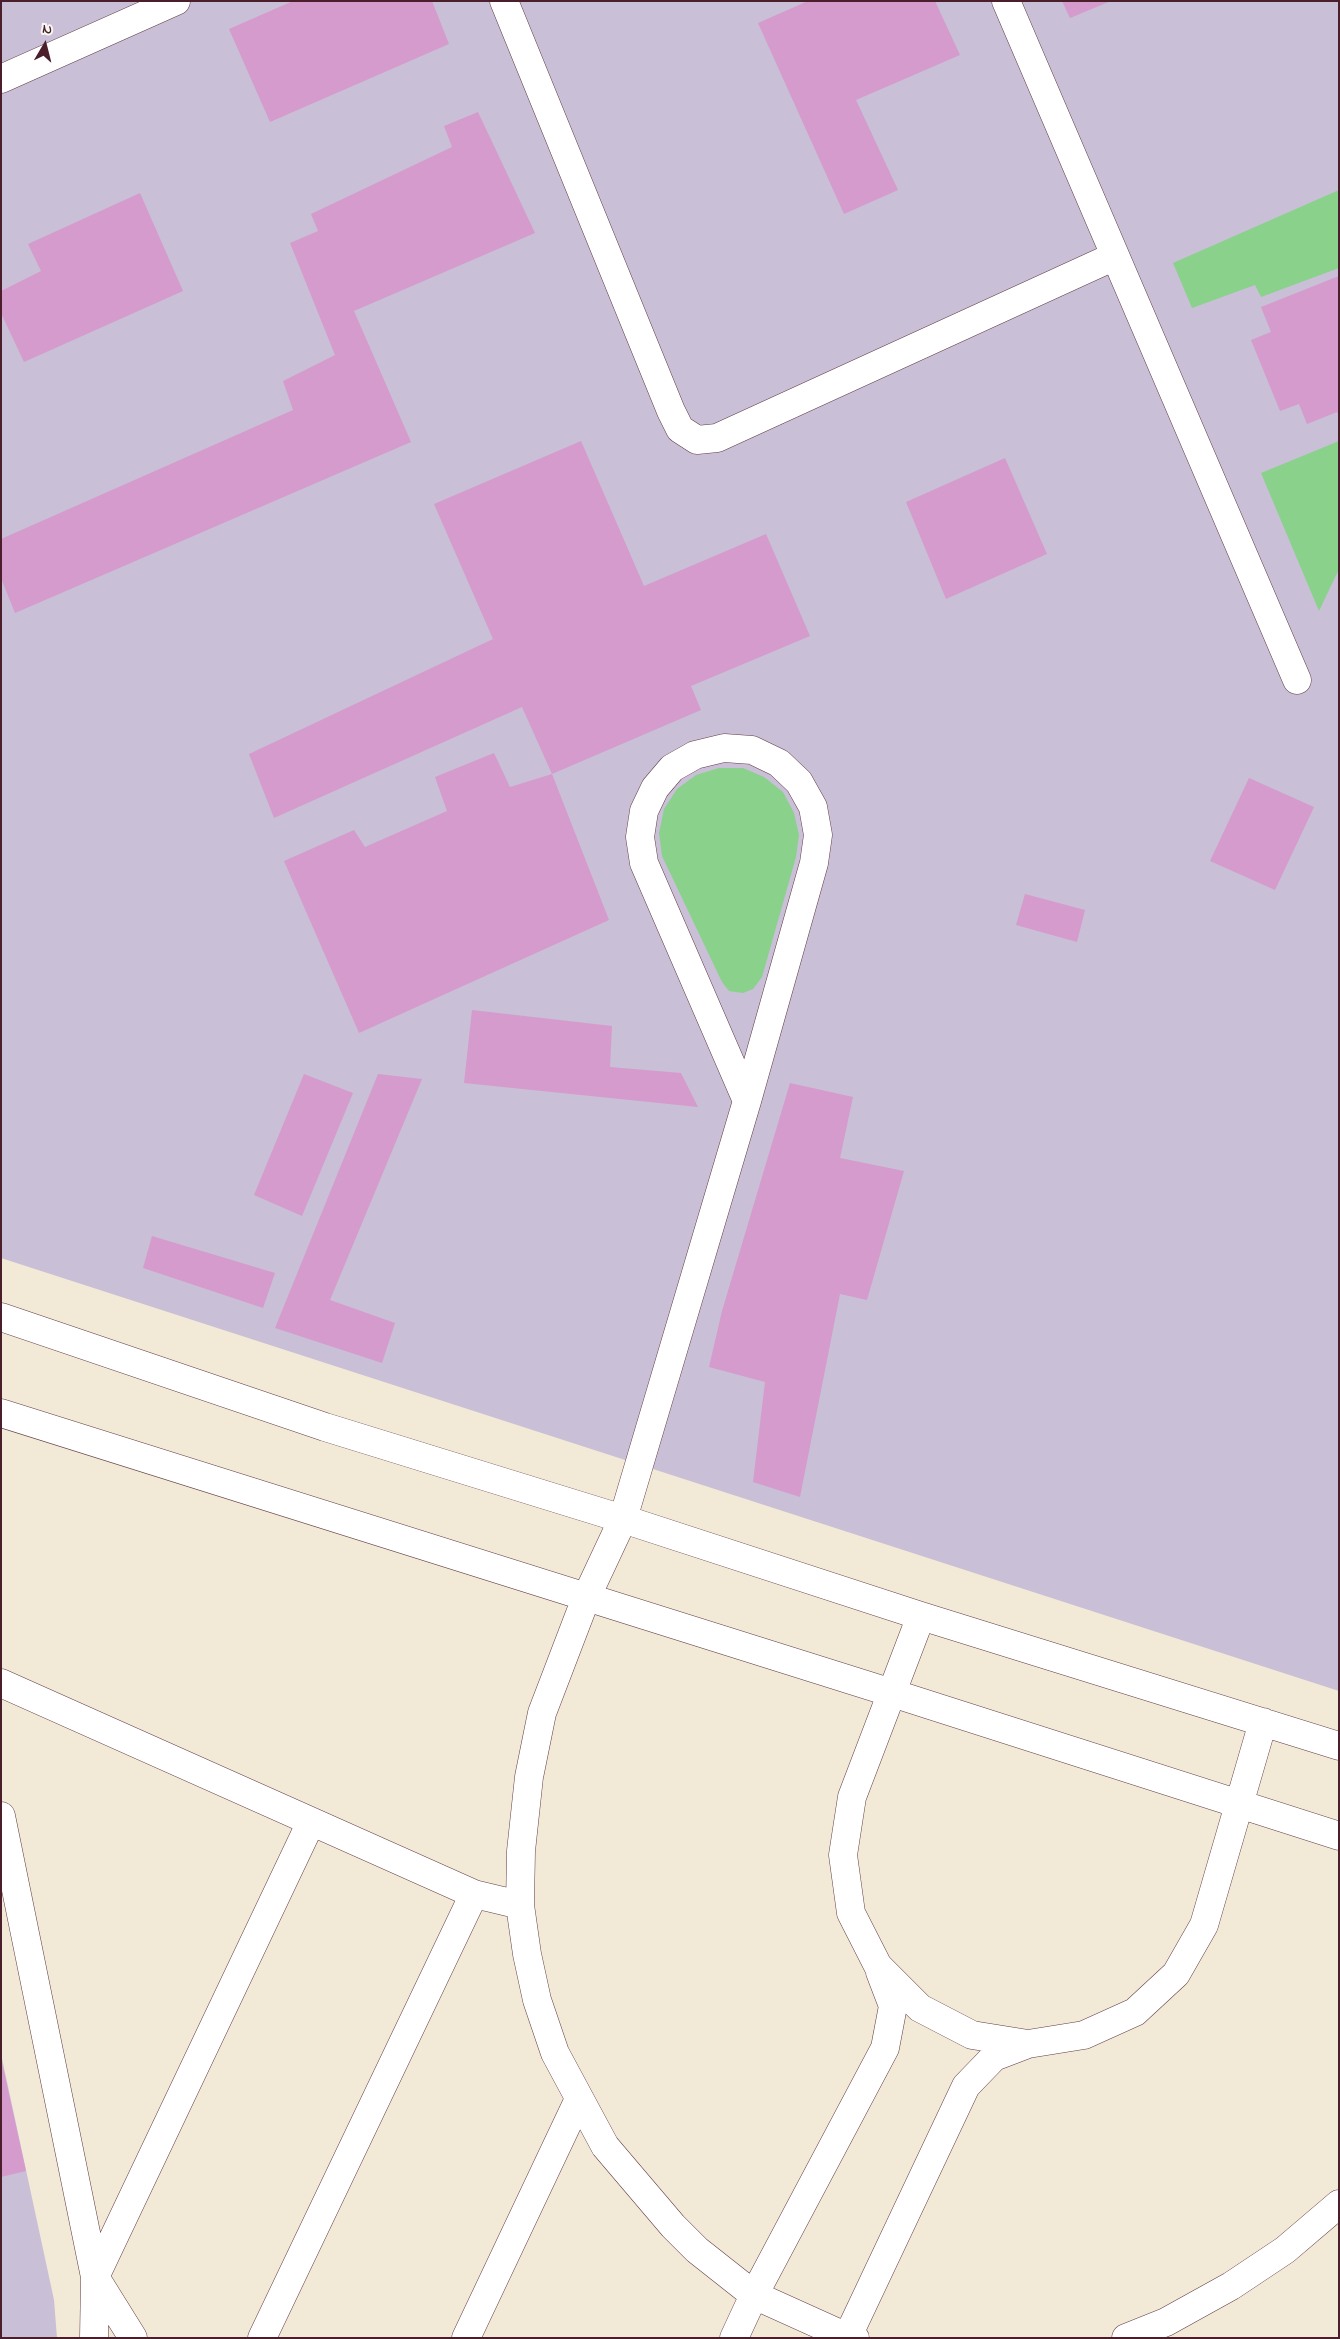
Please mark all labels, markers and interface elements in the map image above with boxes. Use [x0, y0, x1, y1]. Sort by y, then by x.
text: N [41, 19, 53, 41]
north arrow [20, 20, 70, 70]

